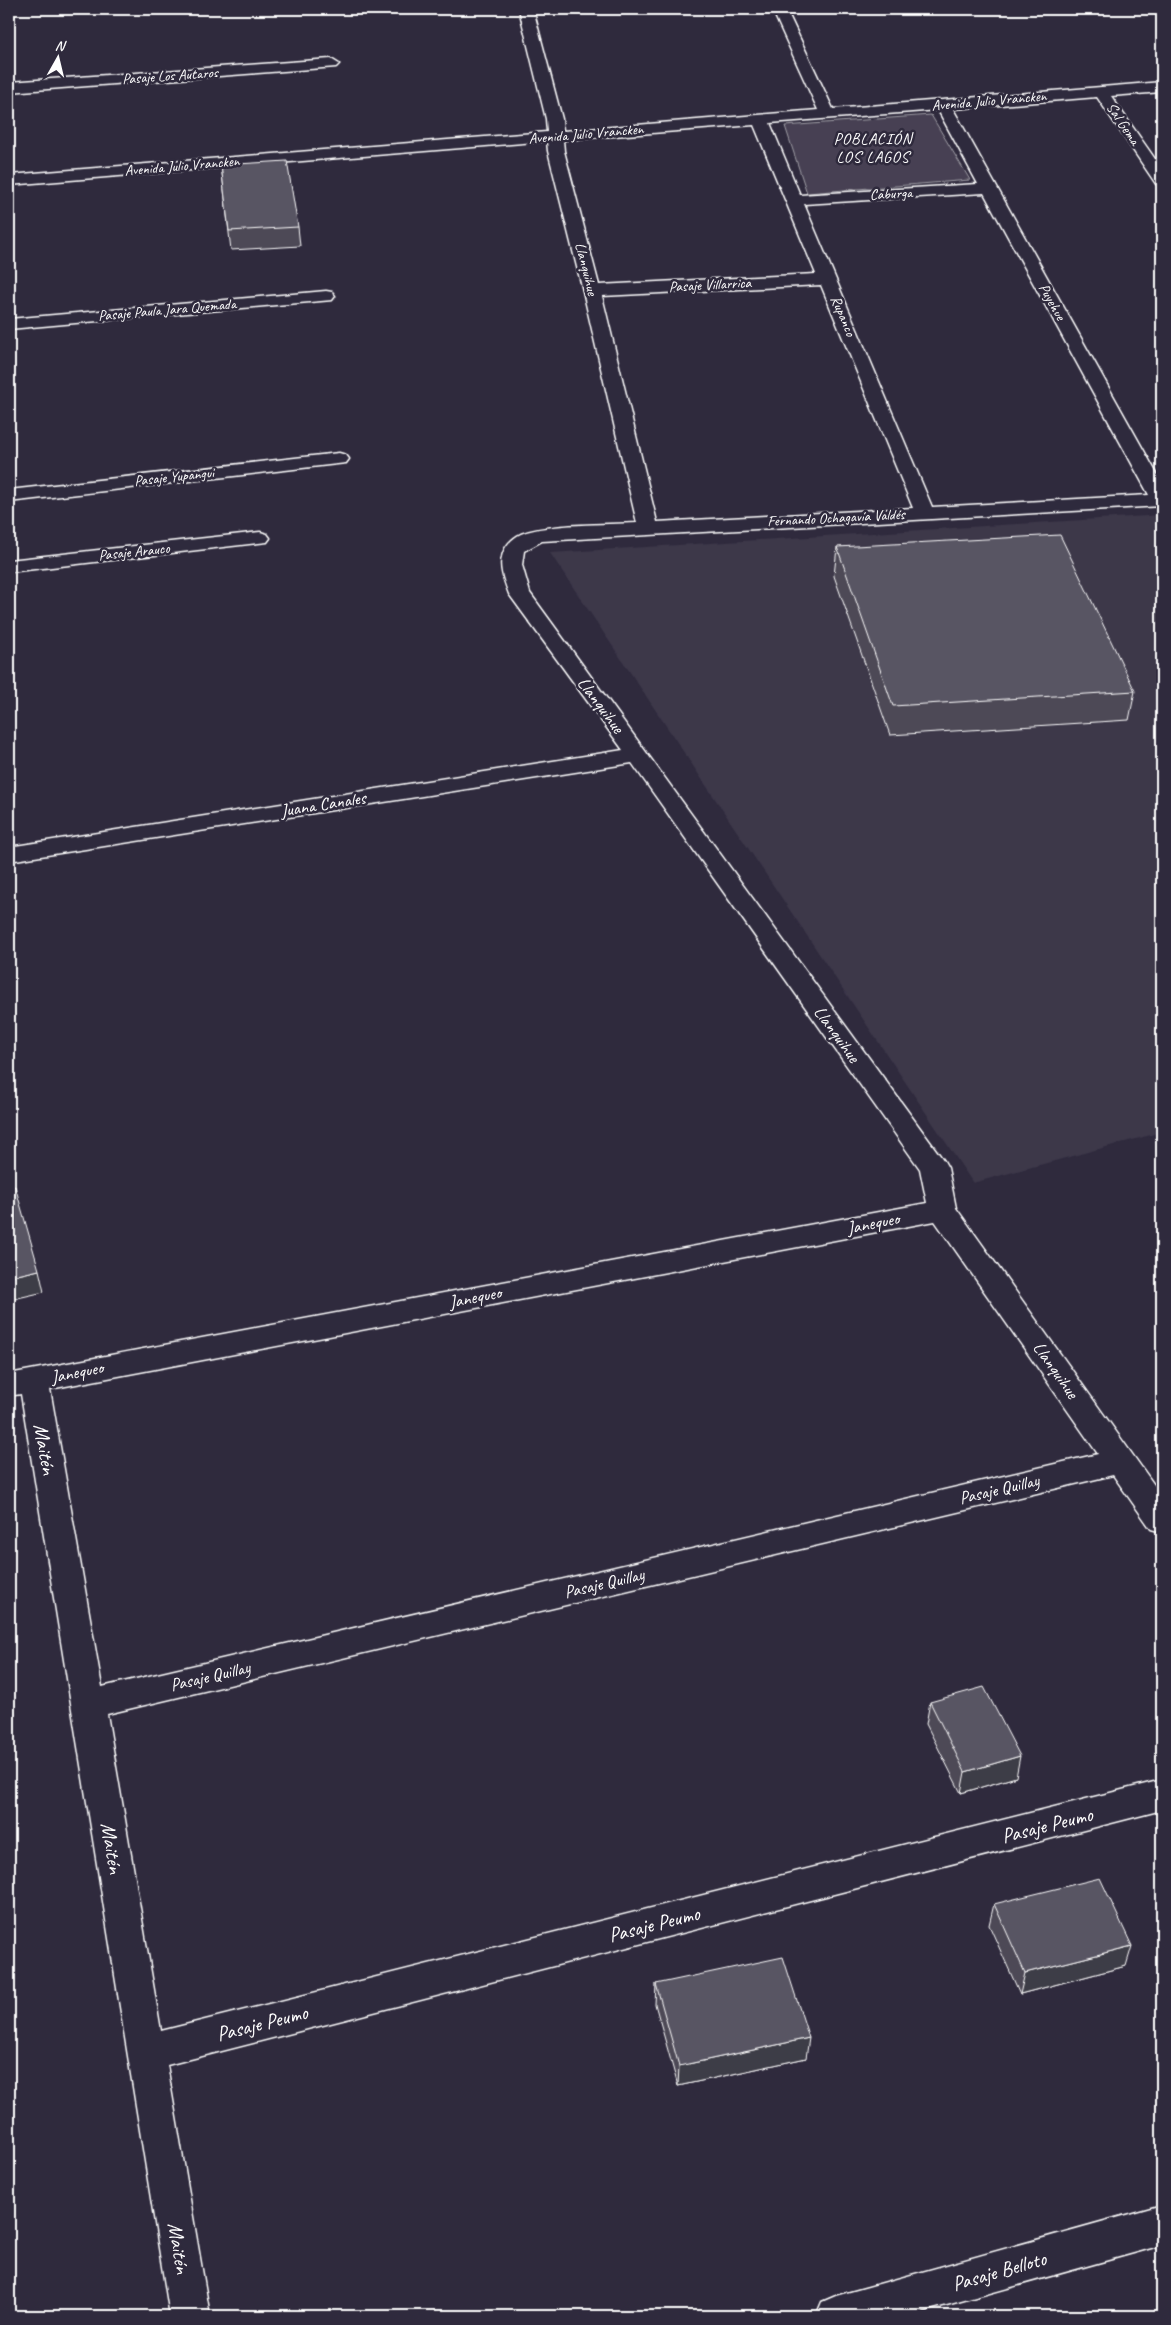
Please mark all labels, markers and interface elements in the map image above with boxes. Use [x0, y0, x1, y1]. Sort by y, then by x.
north arrow [32, 32, 82, 82]
text: N [54, 37, 68, 55]
street label: Pasaje Los Autaros [121, 63, 220, 89]
street label: Avenida Julio Vrancken [931, 86, 1048, 115]
street label: Sal Gema [1102, 99, 1145, 151]
street label: Avenida Julio Vrancken [528, 119, 645, 148]
district label: POBLACIÓN LOS LAGOS [834, 129, 914, 167]
street label: Avenida Julio Vrancken [124, 151, 241, 180]
street label: Caburga [869, 183, 915, 205]
street label: Llanquihue [570, 241, 602, 298]
street label: Pasaje Villarrica [668, 273, 753, 297]
street label: Puyehue [1034, 280, 1070, 325]
street label: Rupanco [826, 293, 860, 340]
street label: Pasaje Paula Jara Quemada [97, 294, 239, 325]
street label: Pasaje Yupangui [133, 463, 217, 491]
street label: Fernando Ochagavía Valdés [767, 505, 907, 531]
street label: Pasaje Arauco [98, 539, 171, 565]
street label: Llanquihue [573, 673, 630, 738]
street label: Juana Canales [278, 786, 369, 822]
street label: Llanquihue [809, 1001, 866, 1067]
street label: Janequeo [844, 1207, 903, 1239]
street label: Janequeo [446, 1281, 505, 1313]
street label: Llanquihue [1028, 1337, 1084, 1404]
street label: Janequeo [48, 1356, 107, 1388]
street label: Maitén [28, 1421, 62, 1477]
street label: Pasaje Quillay [957, 1469, 1043, 1509]
street label: Pasaje Quillay [562, 1563, 648, 1603]
street label: Pasaje Quillay [168, 1656, 254, 1696]
street label: Pasaje Peumo [999, 1801, 1097, 1849]
street label: Maitén [95, 1821, 129, 1876]
street label: Pasaje Peumo [606, 1900, 704, 1948]
street label: Pasaje Peumo [214, 1999, 312, 2047]
street label: Maitén [162, 2221, 196, 2276]
street label: Pasaje Belloto [949, 2245, 1050, 2297]

